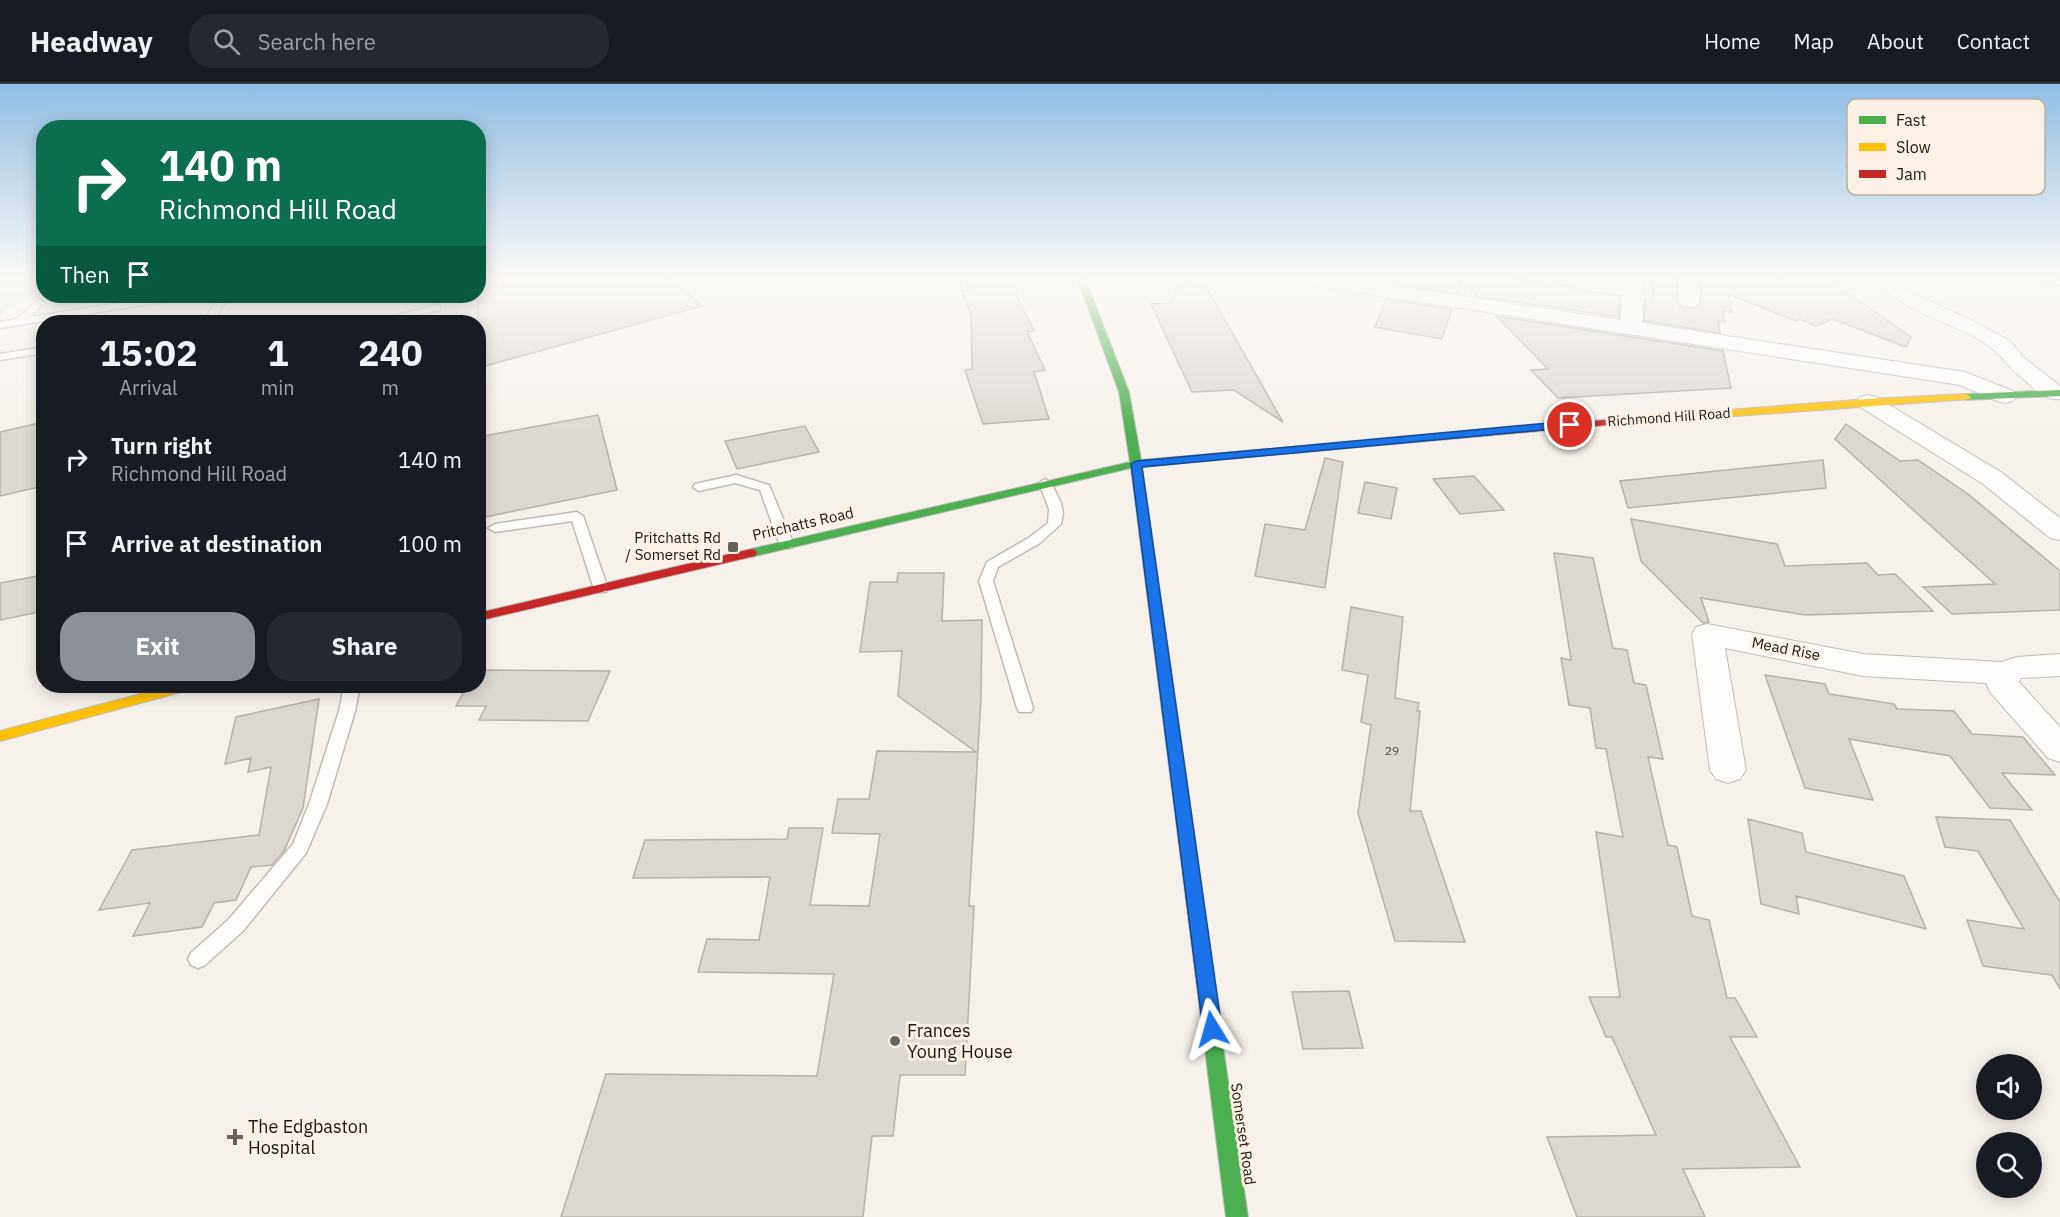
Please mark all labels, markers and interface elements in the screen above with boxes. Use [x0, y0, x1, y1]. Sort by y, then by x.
search box [189, 14, 609, 68]
text: Headway [30, 23, 153, 60]
icon: search [210, 25, 243, 58]
text: Search here [258, 27, 376, 56]
text: Home [1704, 27, 1761, 55]
text: Map [1794, 27, 1834, 55]
text: About [1867, 27, 1924, 55]
text: Contact [1957, 27, 2030, 55]
legend [1847, 99, 2045, 195]
text: Fast [1896, 110, 1926, 130]
text: Slow [1896, 137, 1931, 157]
text: 140 m [159, 138, 282, 193]
icon: right [60, 144, 138, 222]
text: Jam [1896, 164, 1927, 184]
text: Richmond Hill Road [159, 191, 397, 226]
icon: arrive [122, 258, 155, 291]
text: Then [60, 260, 110, 289]
text: 15:02 [99, 329, 198, 376]
text: 1 [267, 329, 289, 376]
text: 240 [358, 329, 423, 376]
text: Arrival [119, 374, 178, 401]
text: min [261, 374, 295, 401]
text: m [382, 374, 399, 401]
pin [1544, 399, 1595, 450]
street label: Richmond Hill Road [1607, 404, 1731, 430]
icon: arrive [1553, 408, 1586, 441]
text: Turn right [111, 431, 212, 460]
icon: right [60, 443, 93, 476]
text: 140 m [398, 445, 462, 474]
text: Richmond Hill Road [111, 460, 287, 487]
street label: Pritchatts Road [750, 503, 855, 544]
icon: arrive [60, 527, 93, 560]
place label: Pritchatts Rd / Somerset Rd [625, 528, 721, 564]
text: Arrive at destination [111, 529, 322, 558]
text: 100 m [398, 529, 462, 558]
marker: Pritchatts Rd / Somerset Rd [726, 540, 740, 554]
button: Exit [60, 612, 255, 681]
button: Share [267, 612, 462, 681]
street label: Mead Rise [1750, 633, 1822, 664]
house number: 29 [1385, 743, 1399, 758]
position arrow [1180, 997, 1244, 1061]
place label: Frances Young House [907, 1019, 1013, 1063]
marker: Frances Young House [888, 1034, 902, 1048]
map controls [1976, 1054, 2042, 1198]
button: sound [1976, 1054, 2042, 1120]
street label: Somerset Road [1227, 1082, 1260, 1186]
place label: The Edgbaston Hospital [248, 1115, 368, 1159]
marker: The Edgbaston Hospital [226, 1128, 244, 1146]
button: search [1976, 1132, 2042, 1198]

